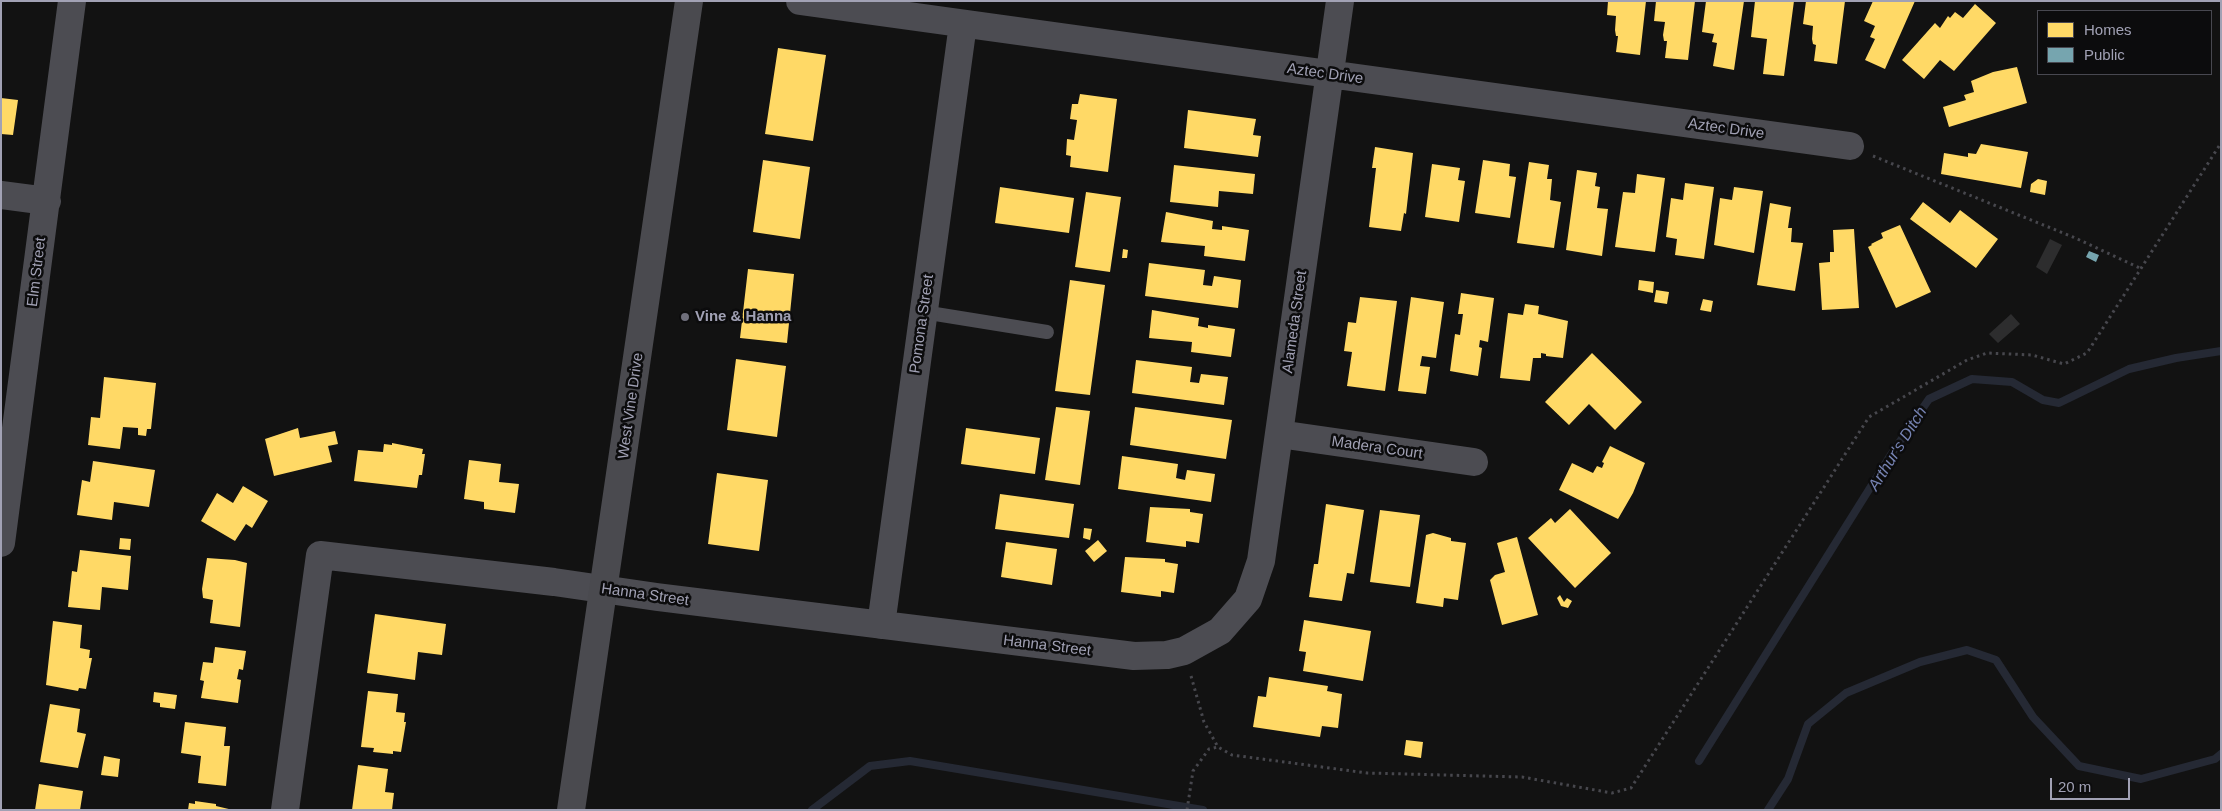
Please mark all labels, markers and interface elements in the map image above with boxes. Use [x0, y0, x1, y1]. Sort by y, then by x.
legend [2037, 10, 2212, 75]
text: Homes [2084, 21, 2132, 38]
text: Public [2084, 46, 2125, 63]
street label: Aztec Drive [1286, 60, 1364, 88]
street label: Aztec Drive [1687, 115, 1765, 143]
street label: Elm Street [24, 236, 50, 308]
street label: Alameda Street [1279, 270, 1311, 374]
street label: Pomona Street [906, 273, 938, 375]
place label: Vine & Hanna [695, 308, 791, 326]
marker: Vine & Hanna [679, 311, 691, 323]
street label: West Vine Drive [615, 352, 647, 460]
water label: Arthur's Ditch [1865, 403, 1931, 495]
street label: Madera Court [1330, 433, 1424, 463]
street label: Hanna Street [600, 580, 690, 610]
street label: Hanna Street [1002, 632, 1092, 660]
scale bar [2052, 768, 2132, 800]
text: 20 m [2058, 778, 2091, 795]

